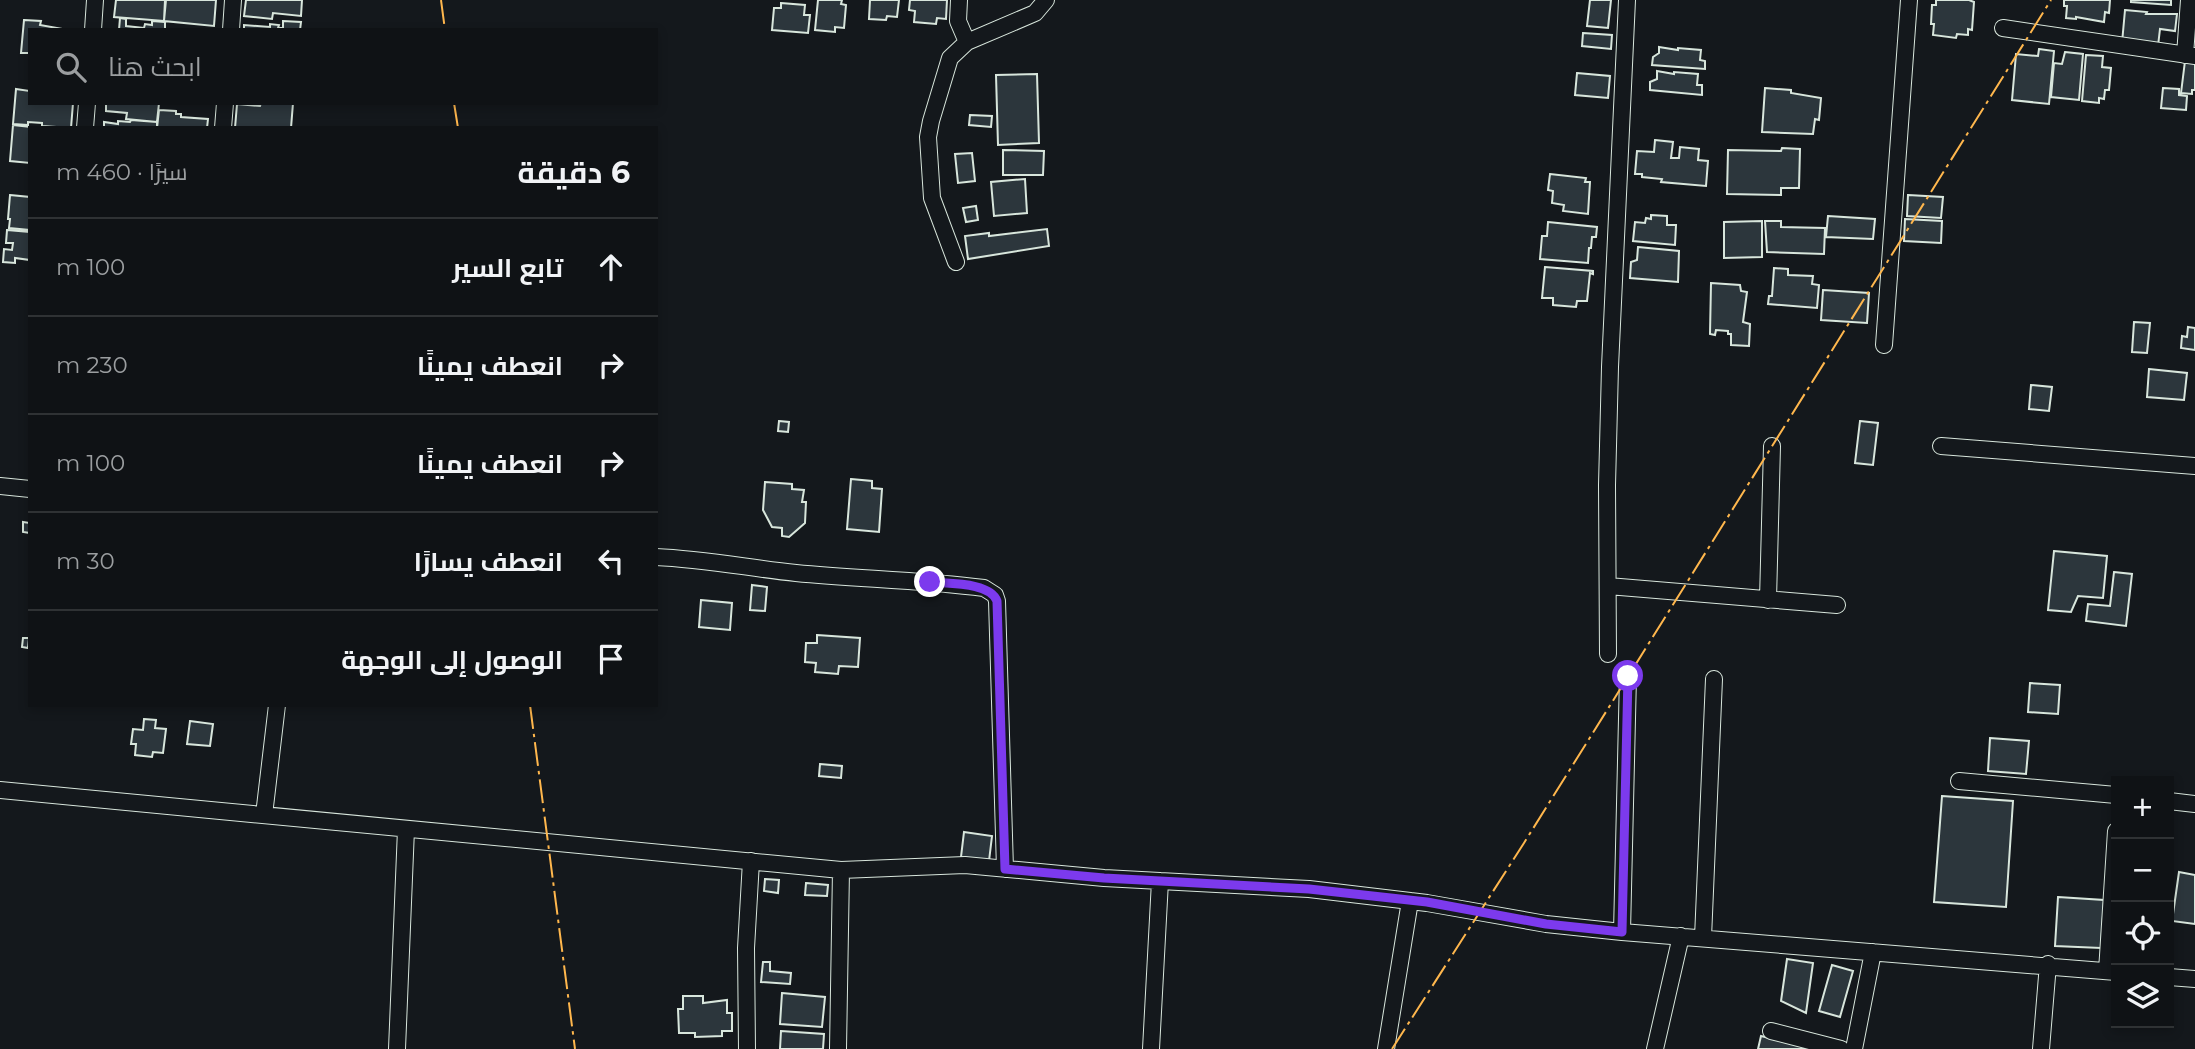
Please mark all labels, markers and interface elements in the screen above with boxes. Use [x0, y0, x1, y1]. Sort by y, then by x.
search box [28, 28, 658, 105]
icon: search [52, 48, 90, 86]
text: ابحث هنا [108, 51, 202, 83]
text: 6 دقيقة [518, 154, 630, 191]
text: سيرًا · 460 m [56, 158, 188, 186]
icon: ahead [592, 248, 630, 286]
text: تابع السير [452, 252, 563, 284]
text: 100 m [56, 253, 125, 281]
icon: right [592, 346, 630, 384]
text: انعطف يمينًا [417, 350, 563, 382]
text: 230 m [56, 351, 128, 379]
icon: right [592, 444, 630, 482]
text: انعطف يمينًا [417, 448, 563, 480]
text: 100 m [56, 449, 125, 477]
icon: left [592, 542, 630, 580]
text: انعطف يسارًا [414, 546, 563, 578]
text: 30 m [56, 547, 115, 575]
route end [914, 566, 945, 597]
icon: arrive [592, 640, 630, 678]
text: الوصول إلى الوجهة [341, 644, 563, 676]
route start [1612, 660, 1643, 691]
map controls [2111, 776, 2174, 1028]
button: + [2111, 776, 2174, 839]
button: − [2111, 839, 2174, 902]
button: locate [2111, 902, 2174, 965]
button: layers [2111, 965, 2174, 1028]

